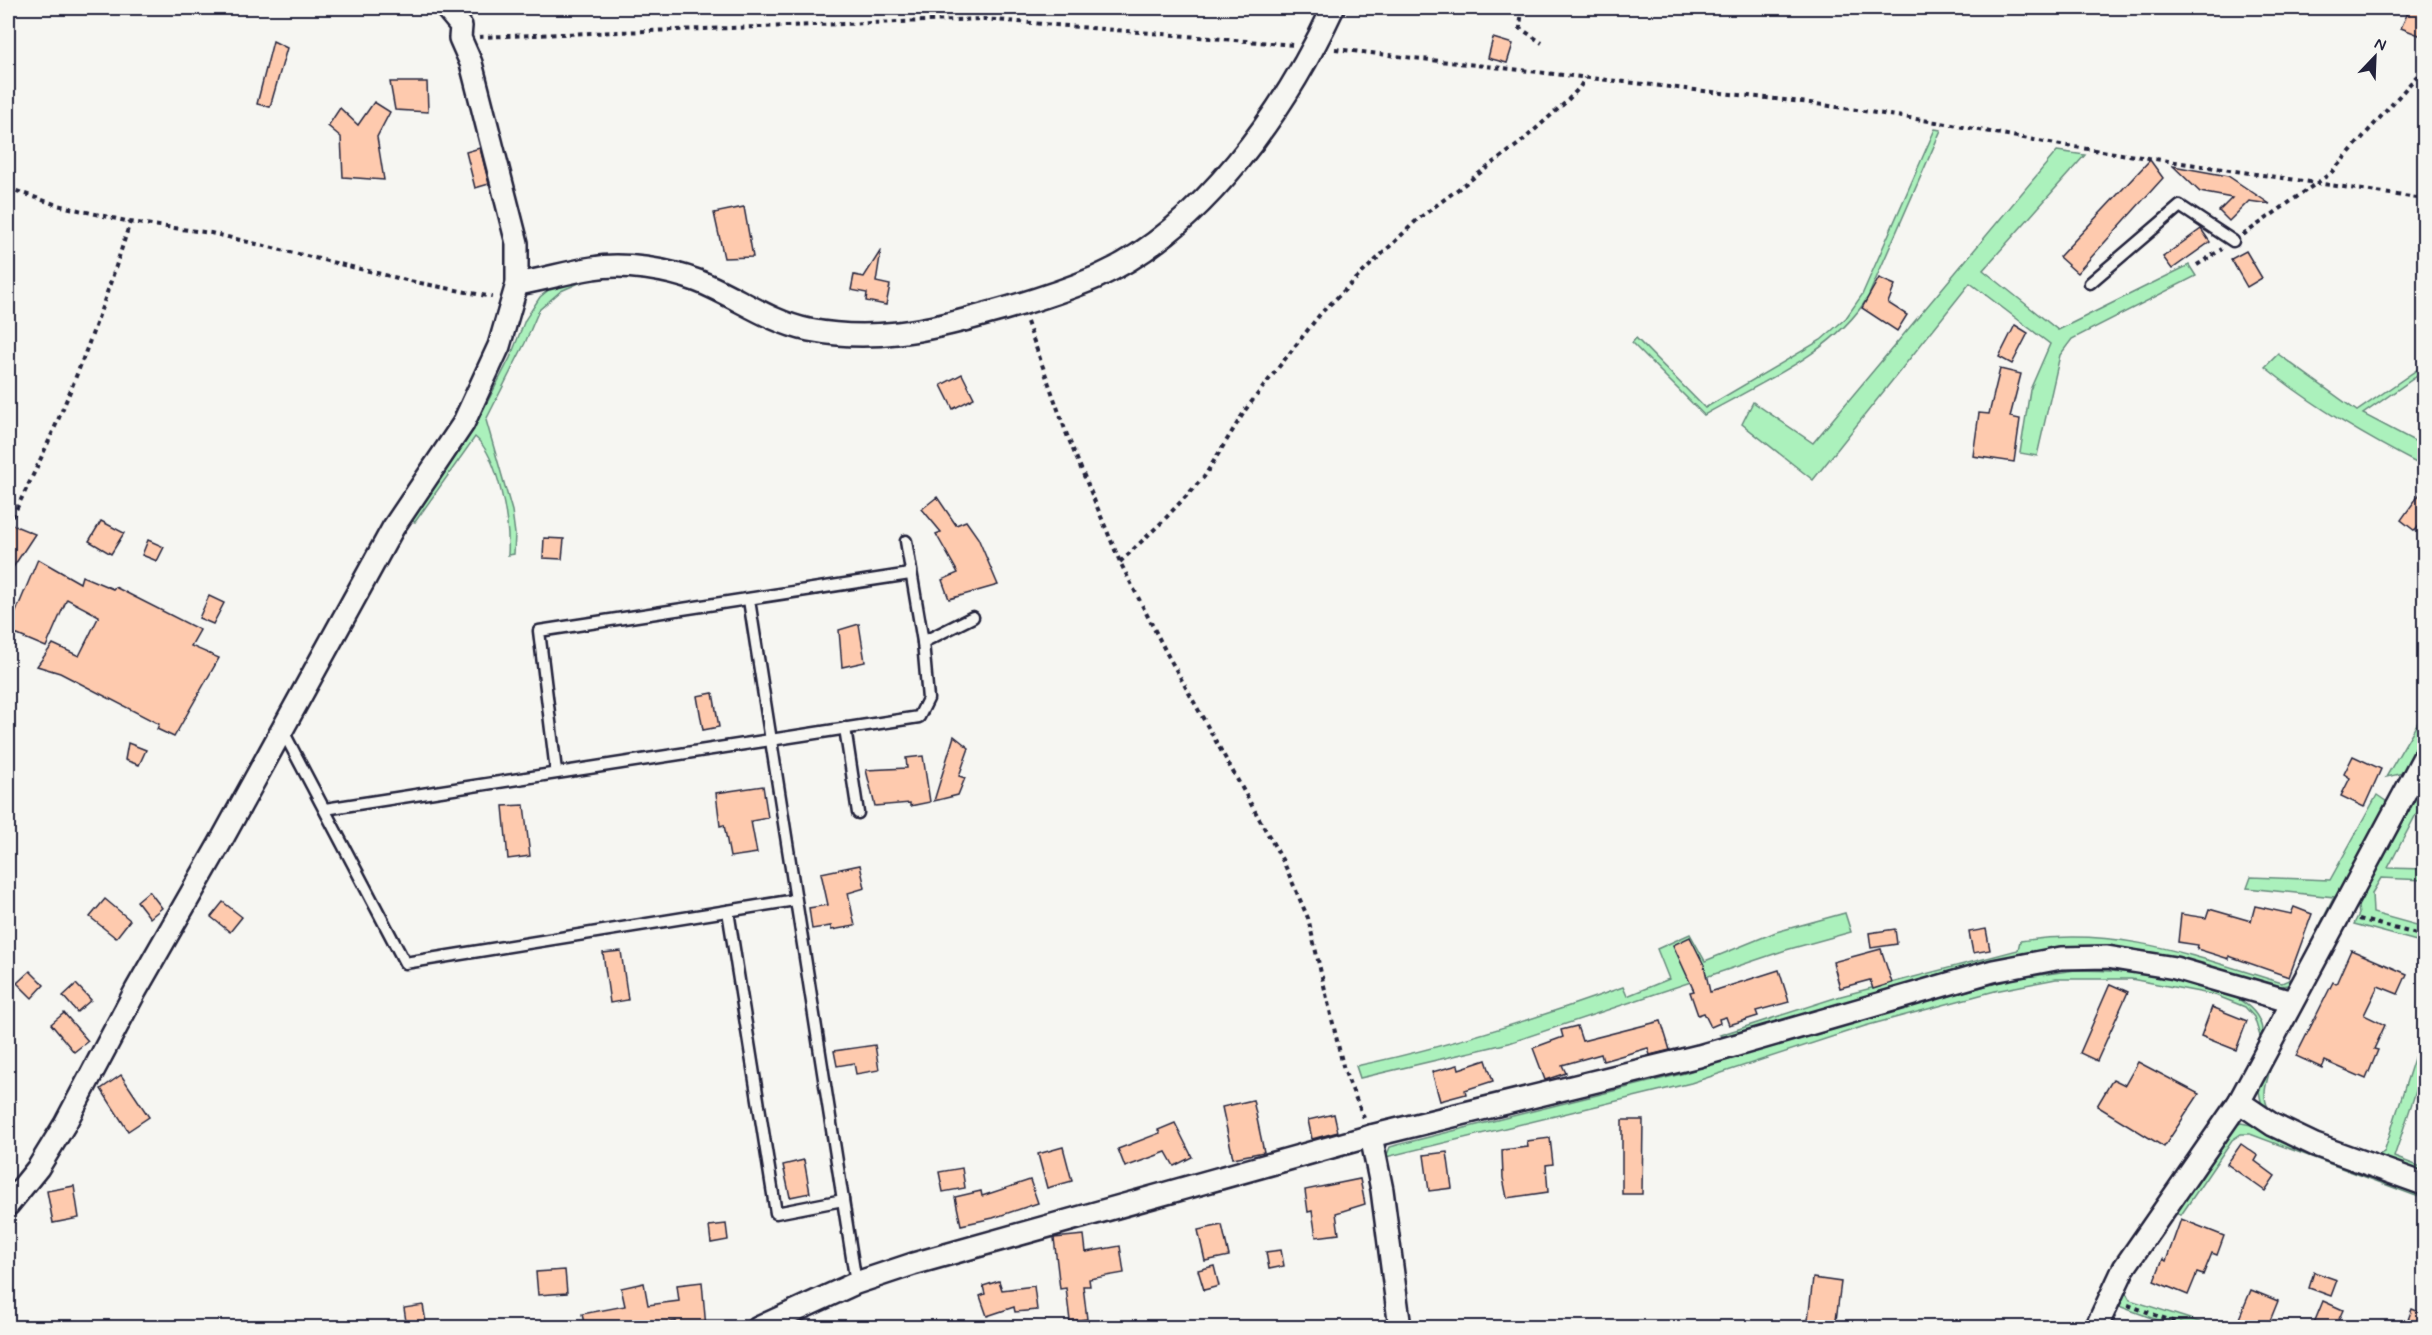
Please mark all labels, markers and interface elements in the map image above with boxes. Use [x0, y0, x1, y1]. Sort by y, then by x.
north arrow [2345, 27, 2405, 87]
text: N [2371, 33, 2389, 56]

